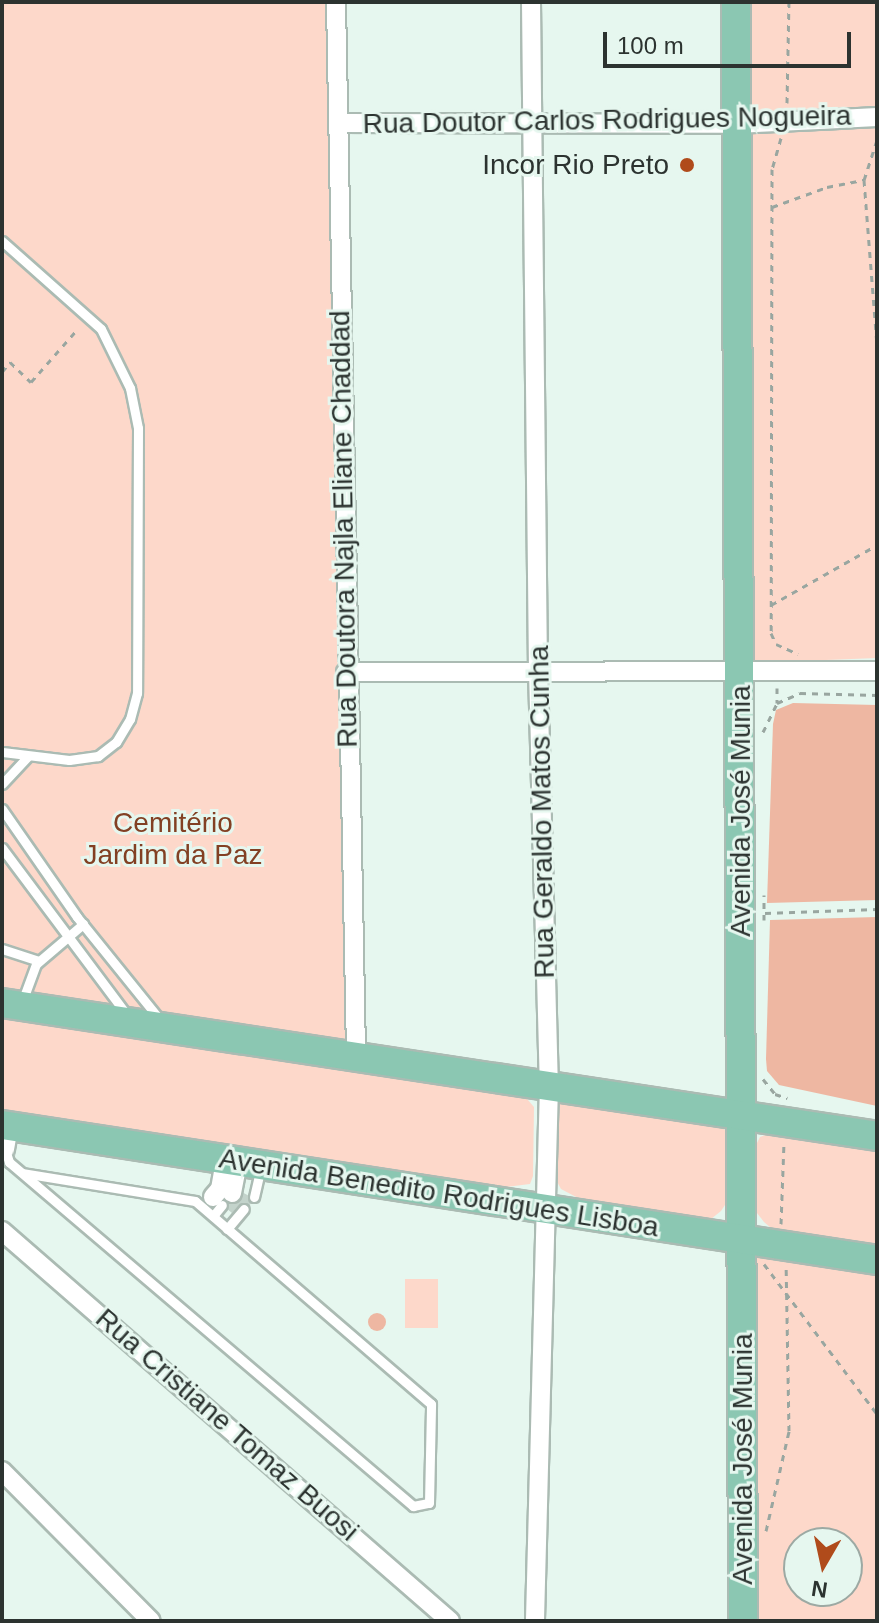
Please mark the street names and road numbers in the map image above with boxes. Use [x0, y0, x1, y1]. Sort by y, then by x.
street label: Rua Doutor Carlos Rodrigues Nogueira [362, 99, 852, 141]
street label: Rua Doutora Najla Eliane Chaddad [323, 310, 365, 748]
street label: Rua Geraldo Matos Cunha [522, 645, 562, 979]
street label: Avenida José Munia [724, 685, 758, 937]
street label: Avenida Benedito Rodrigues Lisboa [217, 1142, 661, 1244]
street label: Rua Cristiane Tomaz Buosi [89, 1302, 365, 1548]
street label: Avenida José Munia [726, 1333, 760, 1585]

